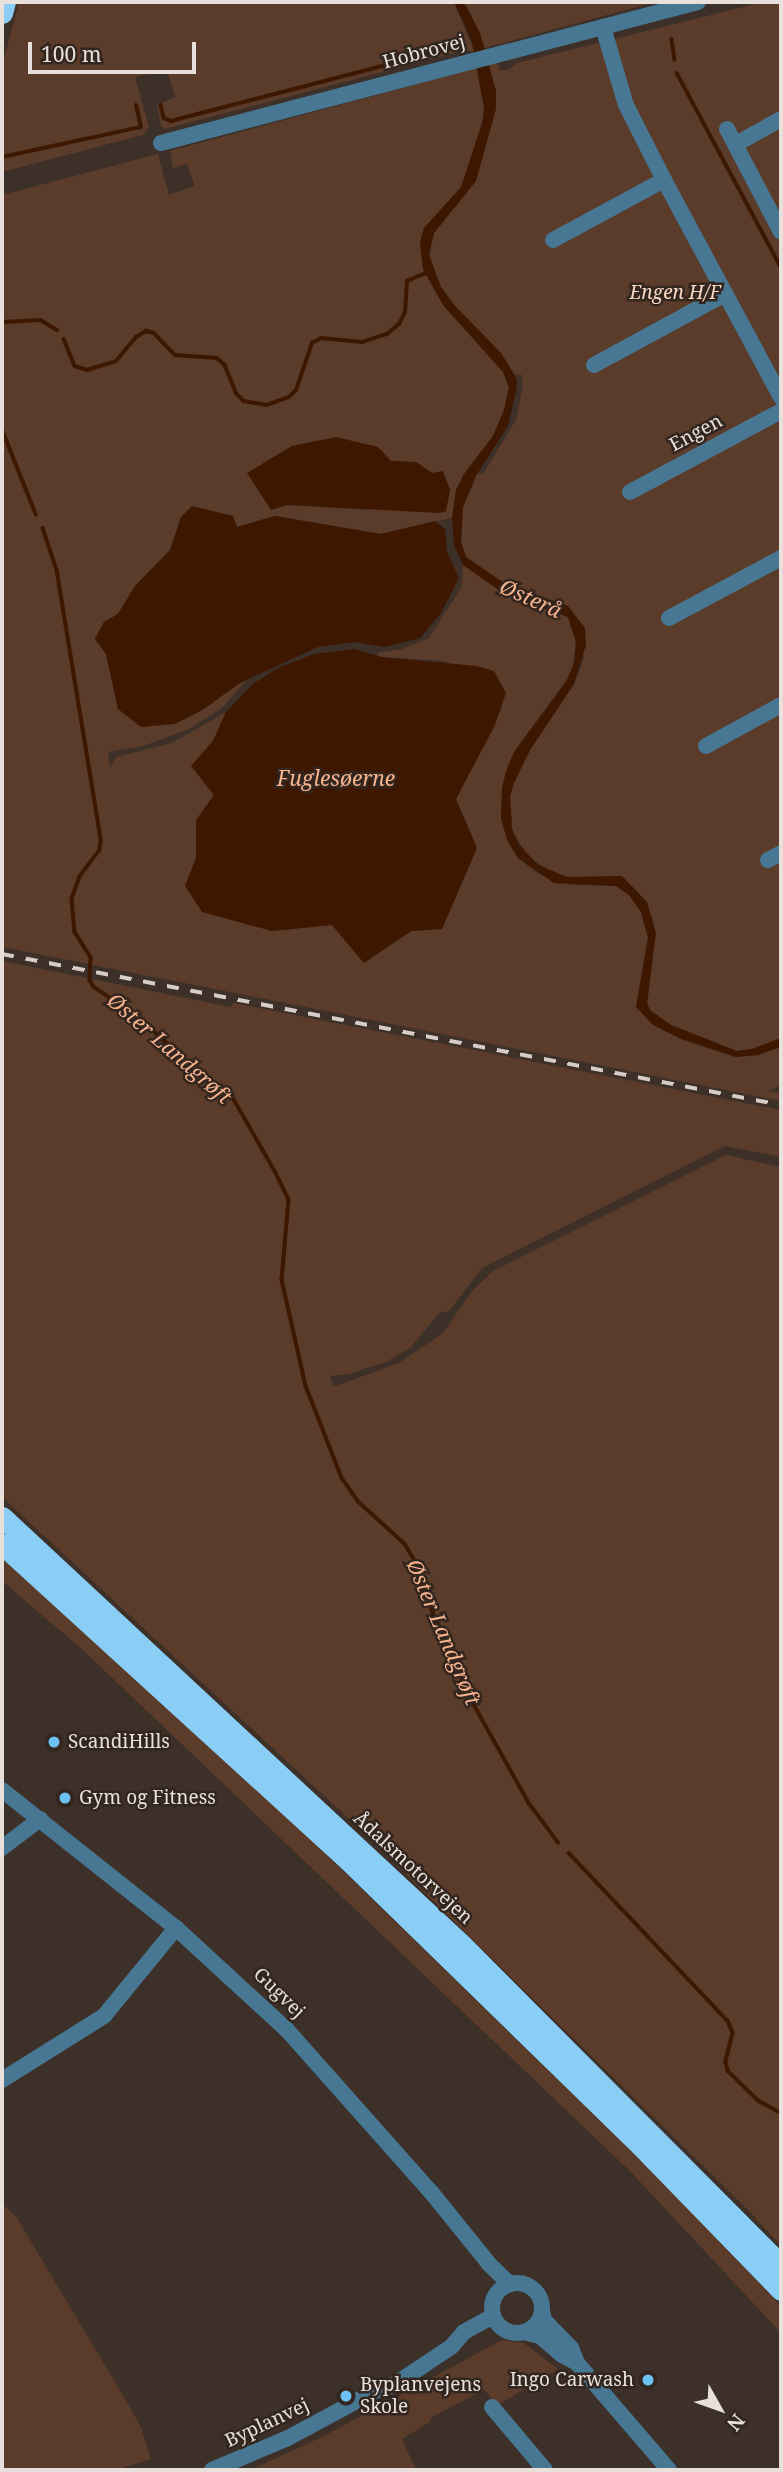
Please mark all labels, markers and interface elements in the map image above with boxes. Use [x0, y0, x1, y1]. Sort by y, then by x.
scale bar [32, 28, 200, 72]
street label: Hobrovej [380, 30, 468, 74]
text: 100 m [41, 40, 102, 68]
park label: Engen H/F [629, 282, 721, 304]
street label: Engen [666, 410, 726, 456]
water label: Østerå [496, 573, 566, 623]
water label: Fuglesøerne [277, 765, 395, 791]
water label: Øster Landgrøft [103, 987, 237, 1109]
water label: Øster Landgrøft [402, 1555, 486, 1709]
place label: ScandiHills [68, 1731, 170, 1753]
marker: ScandiHills [46, 1734, 62, 1750]
place label: Gym og Fitness [79, 1787, 216, 1809]
marker: Gym og Fitness [57, 1790, 73, 1806]
street label: Ådalsmotorvejen [349, 1807, 477, 1929]
street label: Gugvej [249, 1963, 309, 2023]
place label: Ingo Carwash [510, 2369, 634, 2391]
marker: Ingo Carwash [640, 2372, 656, 2388]
place label: Byplanvejens Skole [360, 2374, 481, 2418]
north arrow [685, 2374, 755, 2444]
marker: Byplanvejens Skole [338, 2388, 354, 2404]
street label: Byplanvej [221, 2394, 313, 2452]
text: N [721, 2408, 751, 2437]

